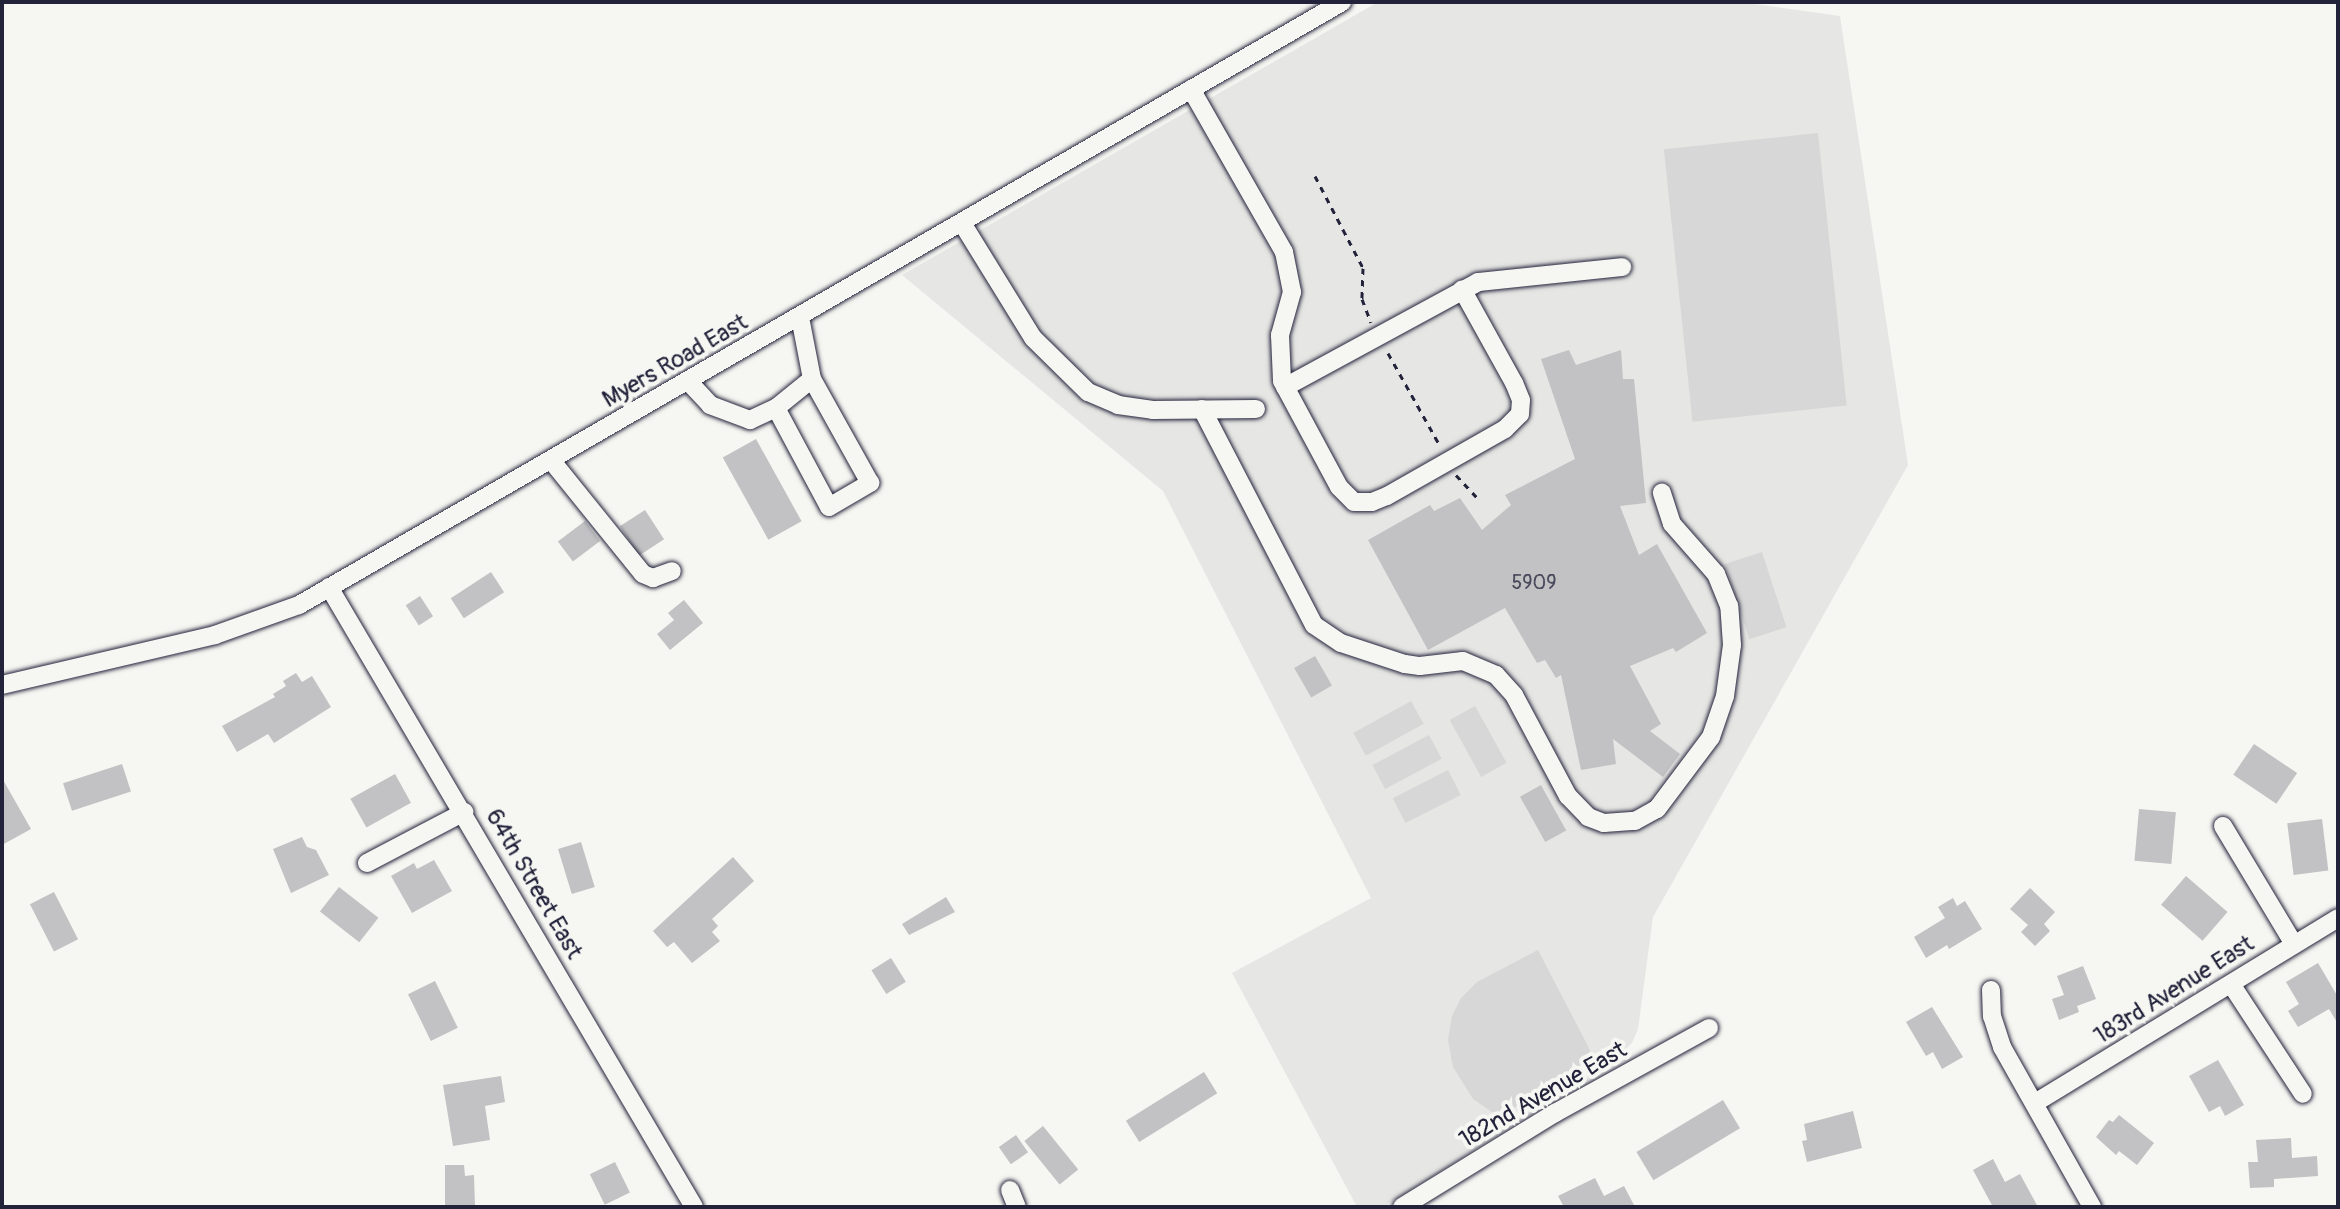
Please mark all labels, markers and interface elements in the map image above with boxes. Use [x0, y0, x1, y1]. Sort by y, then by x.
street label: Myers Road East [597, 308, 753, 414]
house number: 5909 [1511, 570, 1557, 594]
street label: 64th Street East [479, 804, 589, 964]
street label: 183rd Avenue East [2089, 929, 2259, 1051]
street label: 182nd Avenue East [1454, 1035, 1632, 1155]

